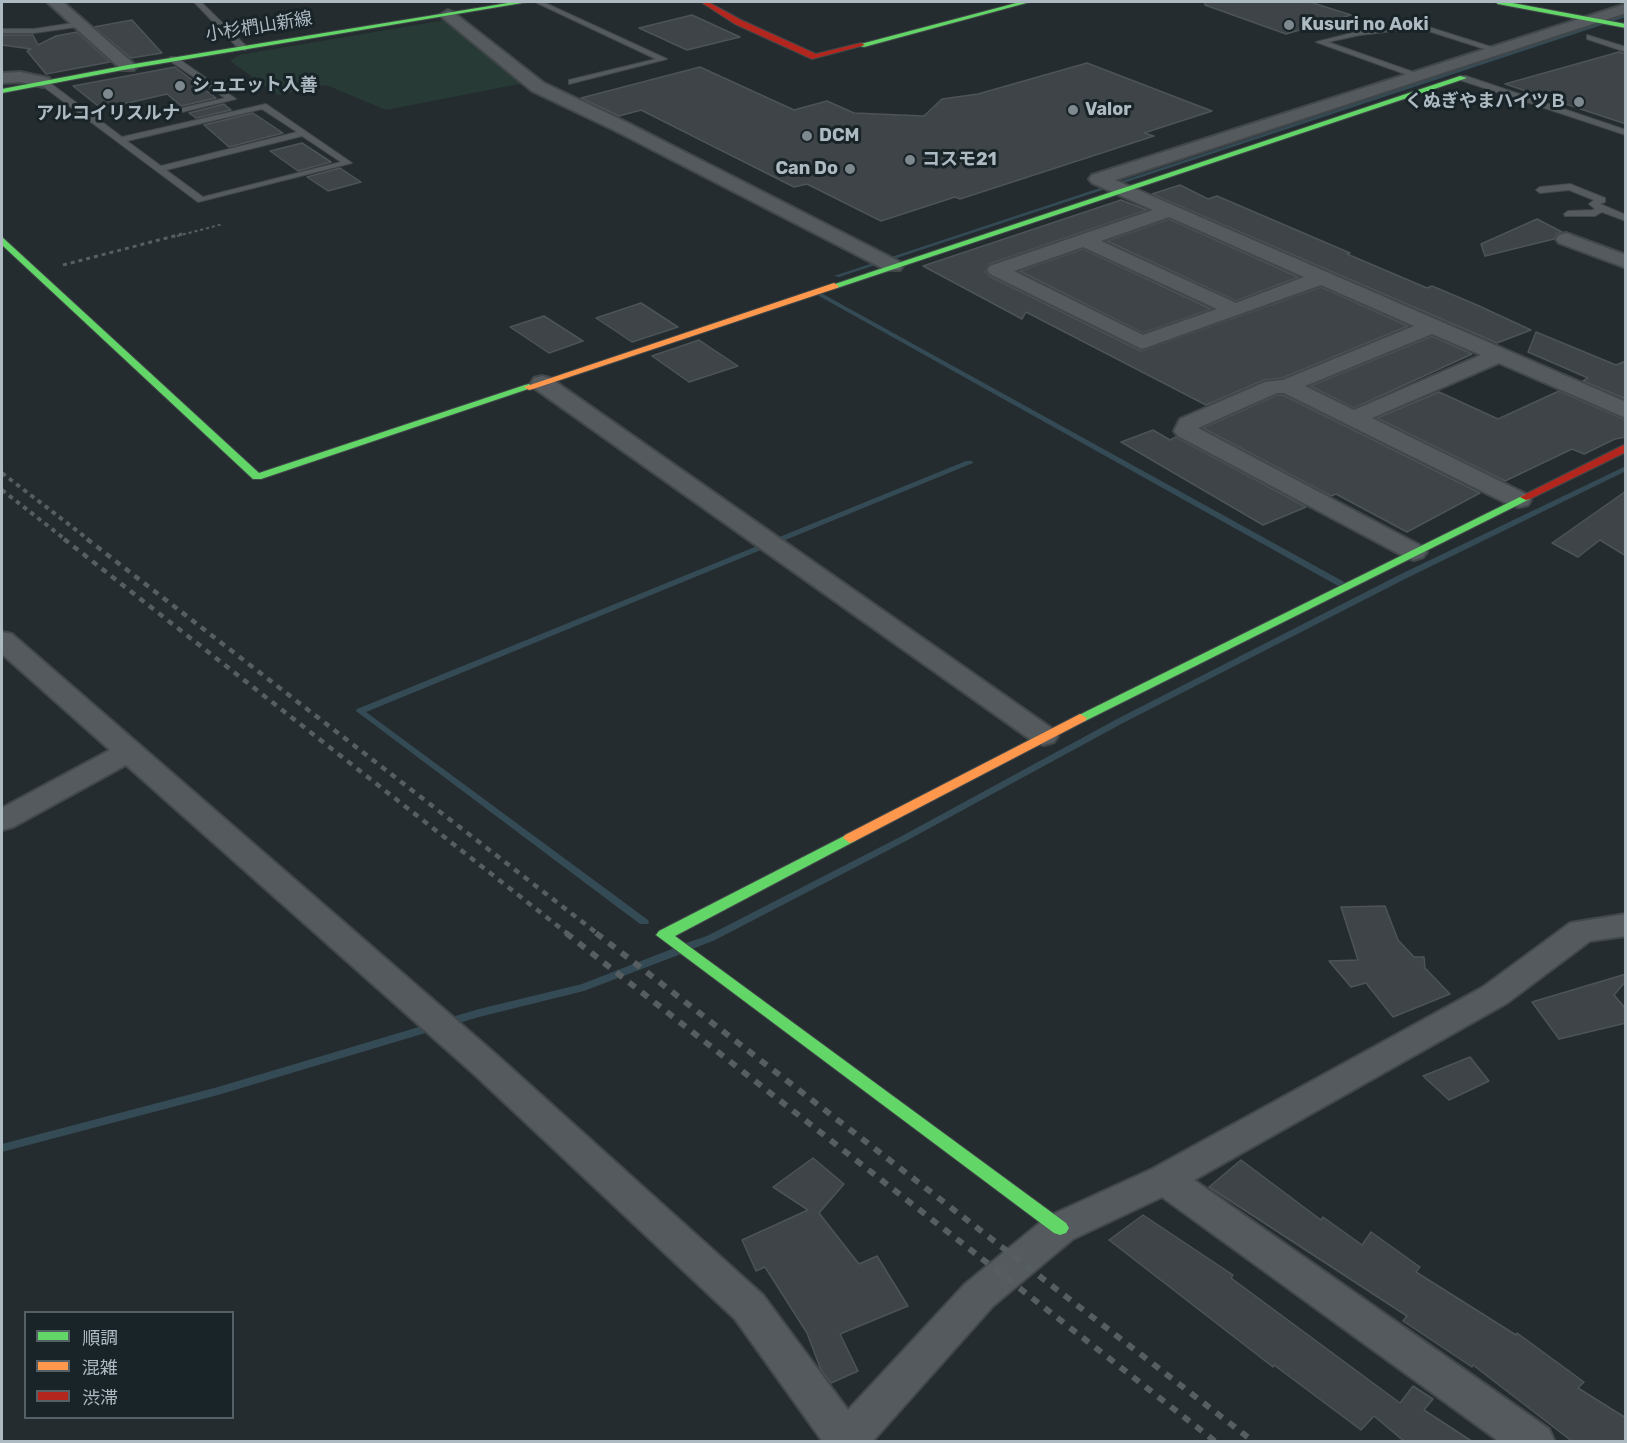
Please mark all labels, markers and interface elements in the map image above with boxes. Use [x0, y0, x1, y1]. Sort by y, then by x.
street label: 小杉椚山新線 [204, 8, 314, 46]
place label: Kusuri no Aoki [1301, 14, 1429, 36]
marker: Kusuri no Aoki [1282, 18, 1296, 32]
place label: シュエット入善 [192, 75, 318, 97]
marker: シュエット入善 [173, 79, 187, 93]
marker: アルコイリスルナ [101, 87, 115, 101]
place label: くぬぎやまハイツＢ [1405, 91, 1567, 113]
marker: くぬぎやまハイツＢ [1572, 95, 1586, 109]
place label: Valor [1085, 99, 1131, 121]
place label: アルコイリスルナ [36, 103, 180, 125]
marker: Valor [1066, 103, 1080, 117]
place label: DCM [819, 125, 859, 147]
marker: DCM [800, 129, 814, 143]
place label: コスモ21 [922, 149, 997, 171]
marker: コスモ21 [903, 153, 917, 167]
place label: Can Do [775, 158, 838, 180]
marker: Can Do [843, 162, 857, 176]
legend [24, 1311, 234, 1419]
text: 順調 [82, 1327, 118, 1349]
text: 混雑 [82, 1357, 118, 1379]
text: 渋滞 [82, 1387, 118, 1409]

